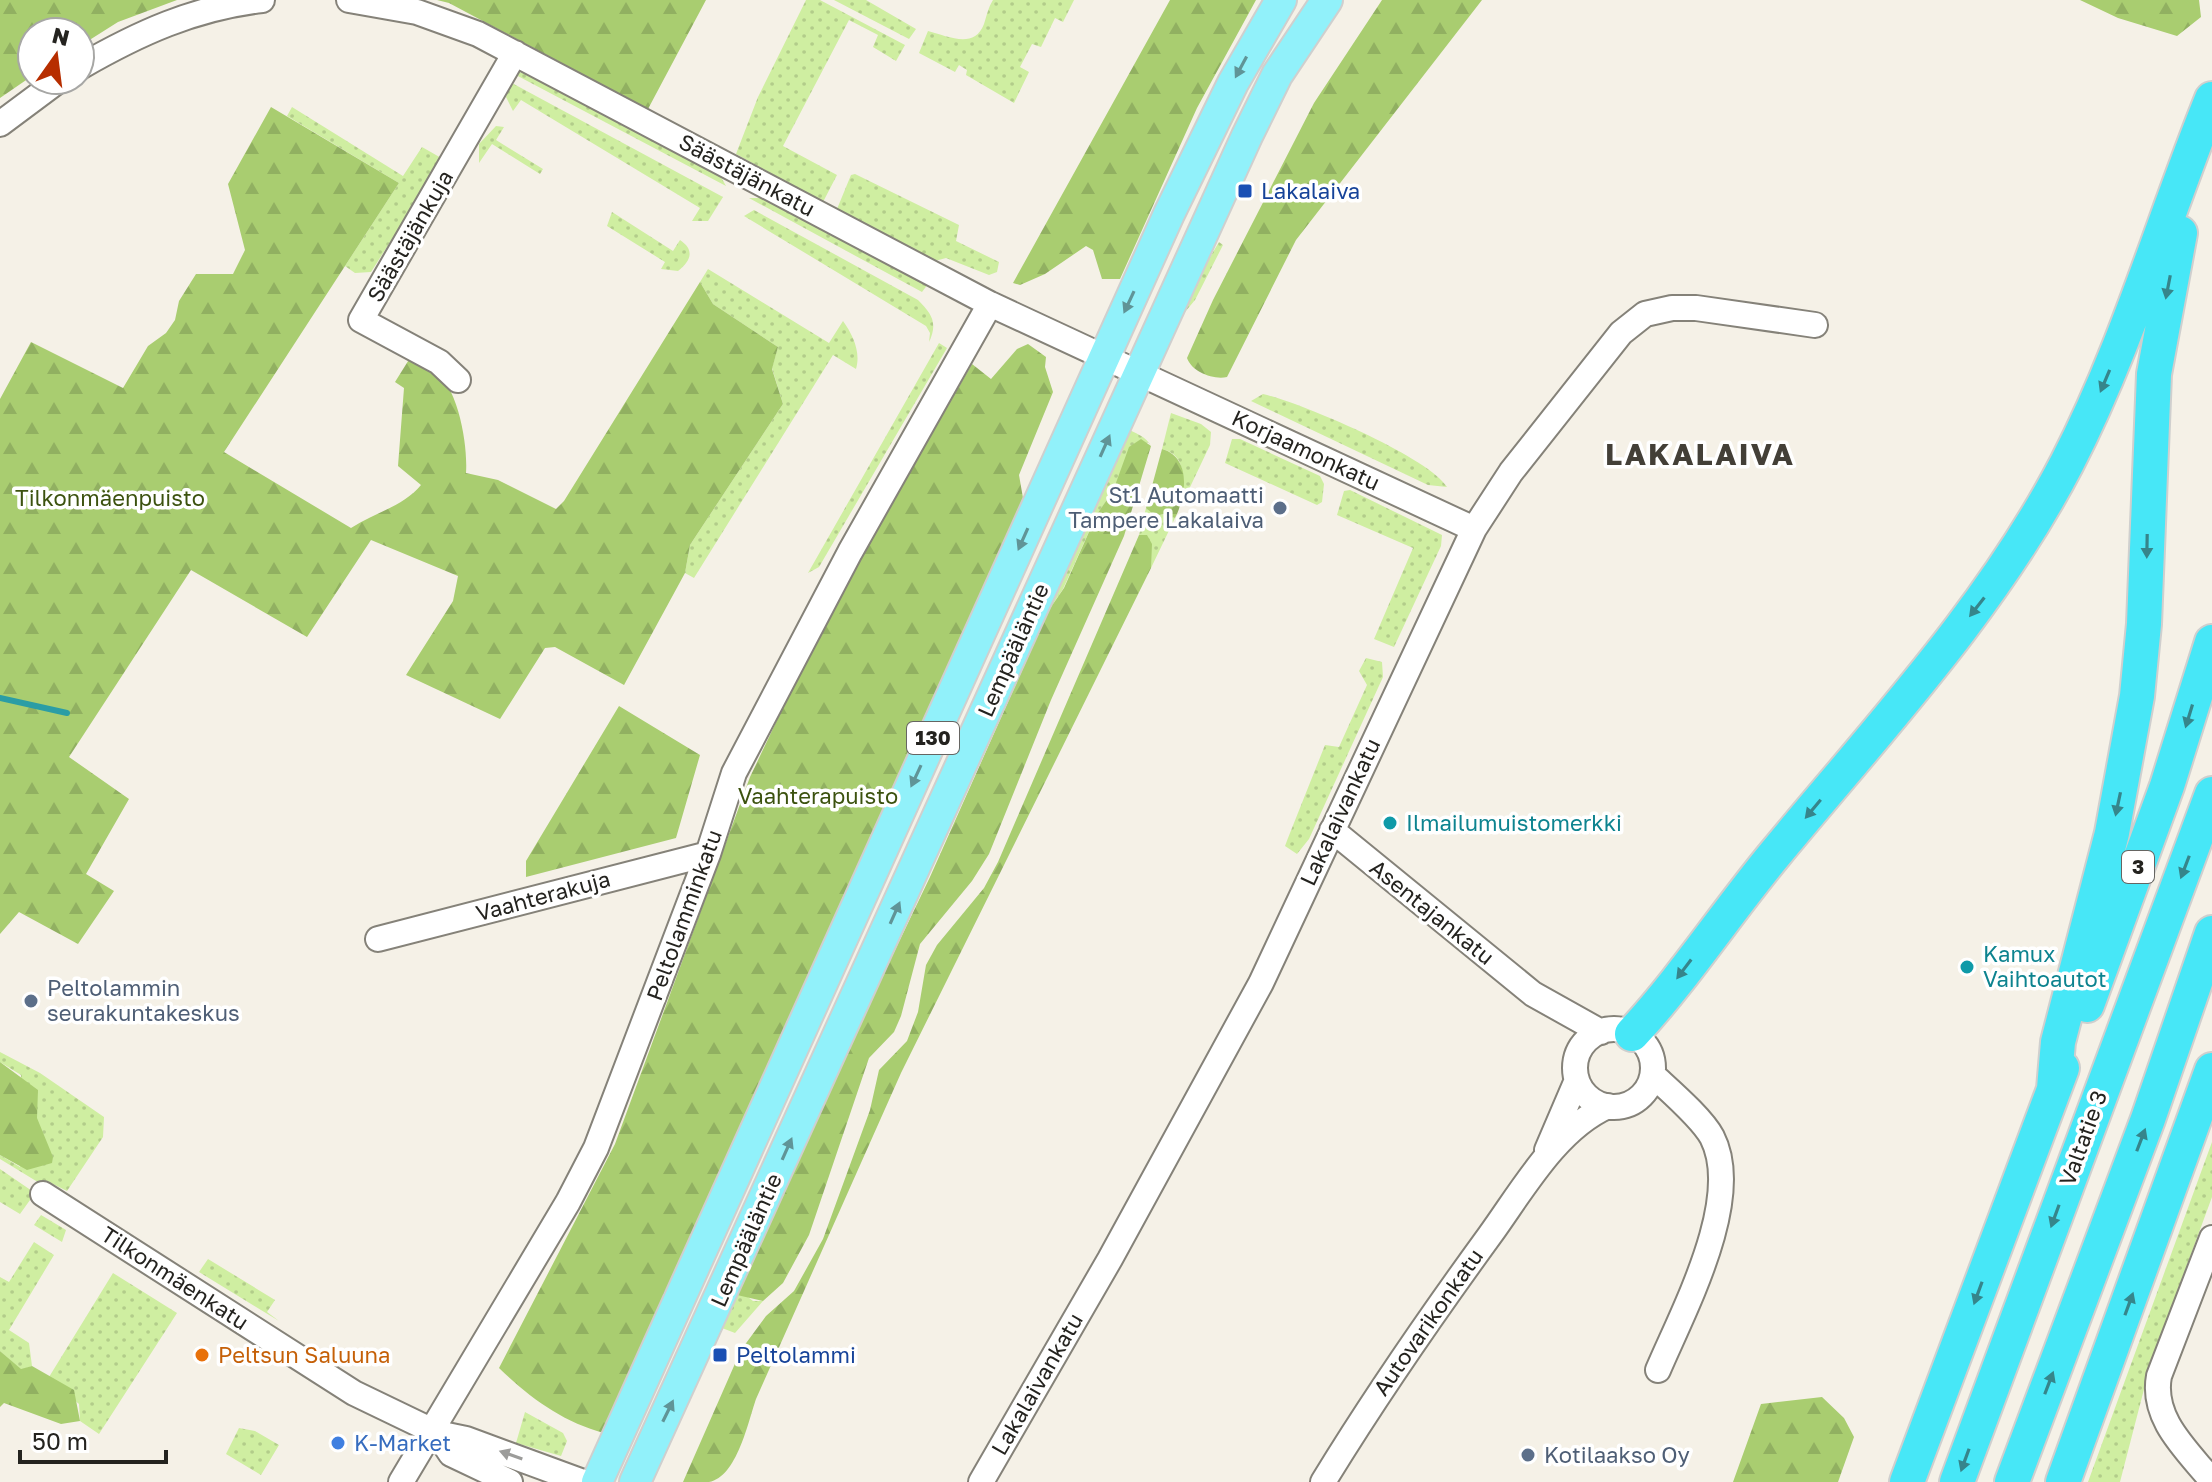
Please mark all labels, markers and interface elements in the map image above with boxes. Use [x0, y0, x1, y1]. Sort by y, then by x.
north arrow [16, 16, 96, 96]
text: N [50, 21, 72, 51]
one-way arrow [1235, 56, 1249, 78]
street label: Säästäjänkatu [675, 127, 820, 222]
street label: Säästäjänkuja [361, 165, 458, 306]
place label: Lakalaiva [1261, 177, 1360, 204]
marker: Lakalaiva [1236, 182, 1254, 200]
one-way arrow [2161, 275, 2174, 300]
one-way arrow [1123, 290, 1136, 314]
one-way arrow [2098, 369, 2111, 393]
street label: Korjaamonkatu [1228, 403, 1384, 496]
one-way arrow [1099, 434, 1112, 458]
district label: LAKALAIVA [1605, 436, 1795, 472]
place label: St1 Automaatti Tampere Lakalaiva [1068, 481, 1264, 533]
park label: Tilkonmäenpuisto [15, 484, 205, 511]
marker: St1 Automaatti Tampere Lakalaiva [1271, 499, 1289, 517]
one-way arrow [1016, 527, 1030, 551]
one-way arrow [2141, 534, 2153, 559]
street label: Lempääläntie [971, 579, 1054, 721]
one-way arrow [1969, 597, 1986, 617]
one-way arrow [2182, 705, 2195, 729]
road number: 130 [907, 722, 959, 754]
street label: Lakalaivankatu [1294, 734, 1385, 890]
one-way arrow [909, 764, 923, 788]
park label: Vaahterapuisto [738, 782, 898, 809]
one-way arrow [2112, 792, 2124, 817]
one-way arrow [1805, 798, 1822, 818]
place label: Ilmailumuistomerkki [1406, 809, 1622, 836]
marker: Ilmailumuistomerkki [1381, 814, 1399, 832]
street label: Peltolamminkatu [640, 826, 727, 1004]
road number: 3 [2122, 851, 2154, 883]
street label: Asentajankatu [1365, 853, 1500, 970]
one-way arrow [2178, 855, 2190, 879]
street label: Vaahterakuja [473, 865, 613, 926]
one-way arrow [888, 901, 901, 924]
place label: Kamux Vaihtoautot [1983, 940, 2107, 992]
marker: Kamux Vaihtoautot [1958, 958, 1976, 976]
one-way arrow [1677, 959, 1693, 980]
place label: Peltolammin seurakuntakeskus [47, 974, 240, 1026]
marker: Peltolammin seurakuntakeskus [22, 992, 40, 1010]
street label: Valtatie 3 [2053, 1087, 2112, 1189]
one-way arrow [2135, 1127, 2148, 1151]
one-way arrow [780, 1137, 794, 1161]
street label: Lempääläntie [704, 1169, 787, 1311]
one-way arrow [2048, 1204, 2060, 1228]
street label: Tilkonmäenkatu [97, 1220, 254, 1335]
street label: Autovarikonkatu [1367, 1243, 1488, 1400]
one-way arrow [1971, 1281, 1984, 1305]
one-way arrow [2123, 1292, 2136, 1316]
street label: Lakalaivankatu [985, 1308, 1088, 1460]
place label: Peltsun Saluuna [218, 1341, 390, 1368]
place label: Peltolammi [736, 1341, 856, 1368]
marker: Peltsun Saluuna [193, 1346, 211, 1364]
marker: Peltolammi [711, 1346, 729, 1364]
one-way arrow [2043, 1371, 2056, 1395]
one-way arrow [661, 1400, 675, 1423]
scale bar [20, 1414, 166, 1464]
text: 50 m [32, 1426, 88, 1455]
place label: K-Market [354, 1429, 451, 1456]
marker: K-Market [329, 1434, 347, 1452]
place label: Kotilaakso Oy [1544, 1441, 1690, 1468]
marker: Kotilaakso Oy [1519, 1446, 1537, 1464]
one-way arrow [499, 1448, 523, 1461]
one-way arrow [1958, 1448, 1971, 1472]

